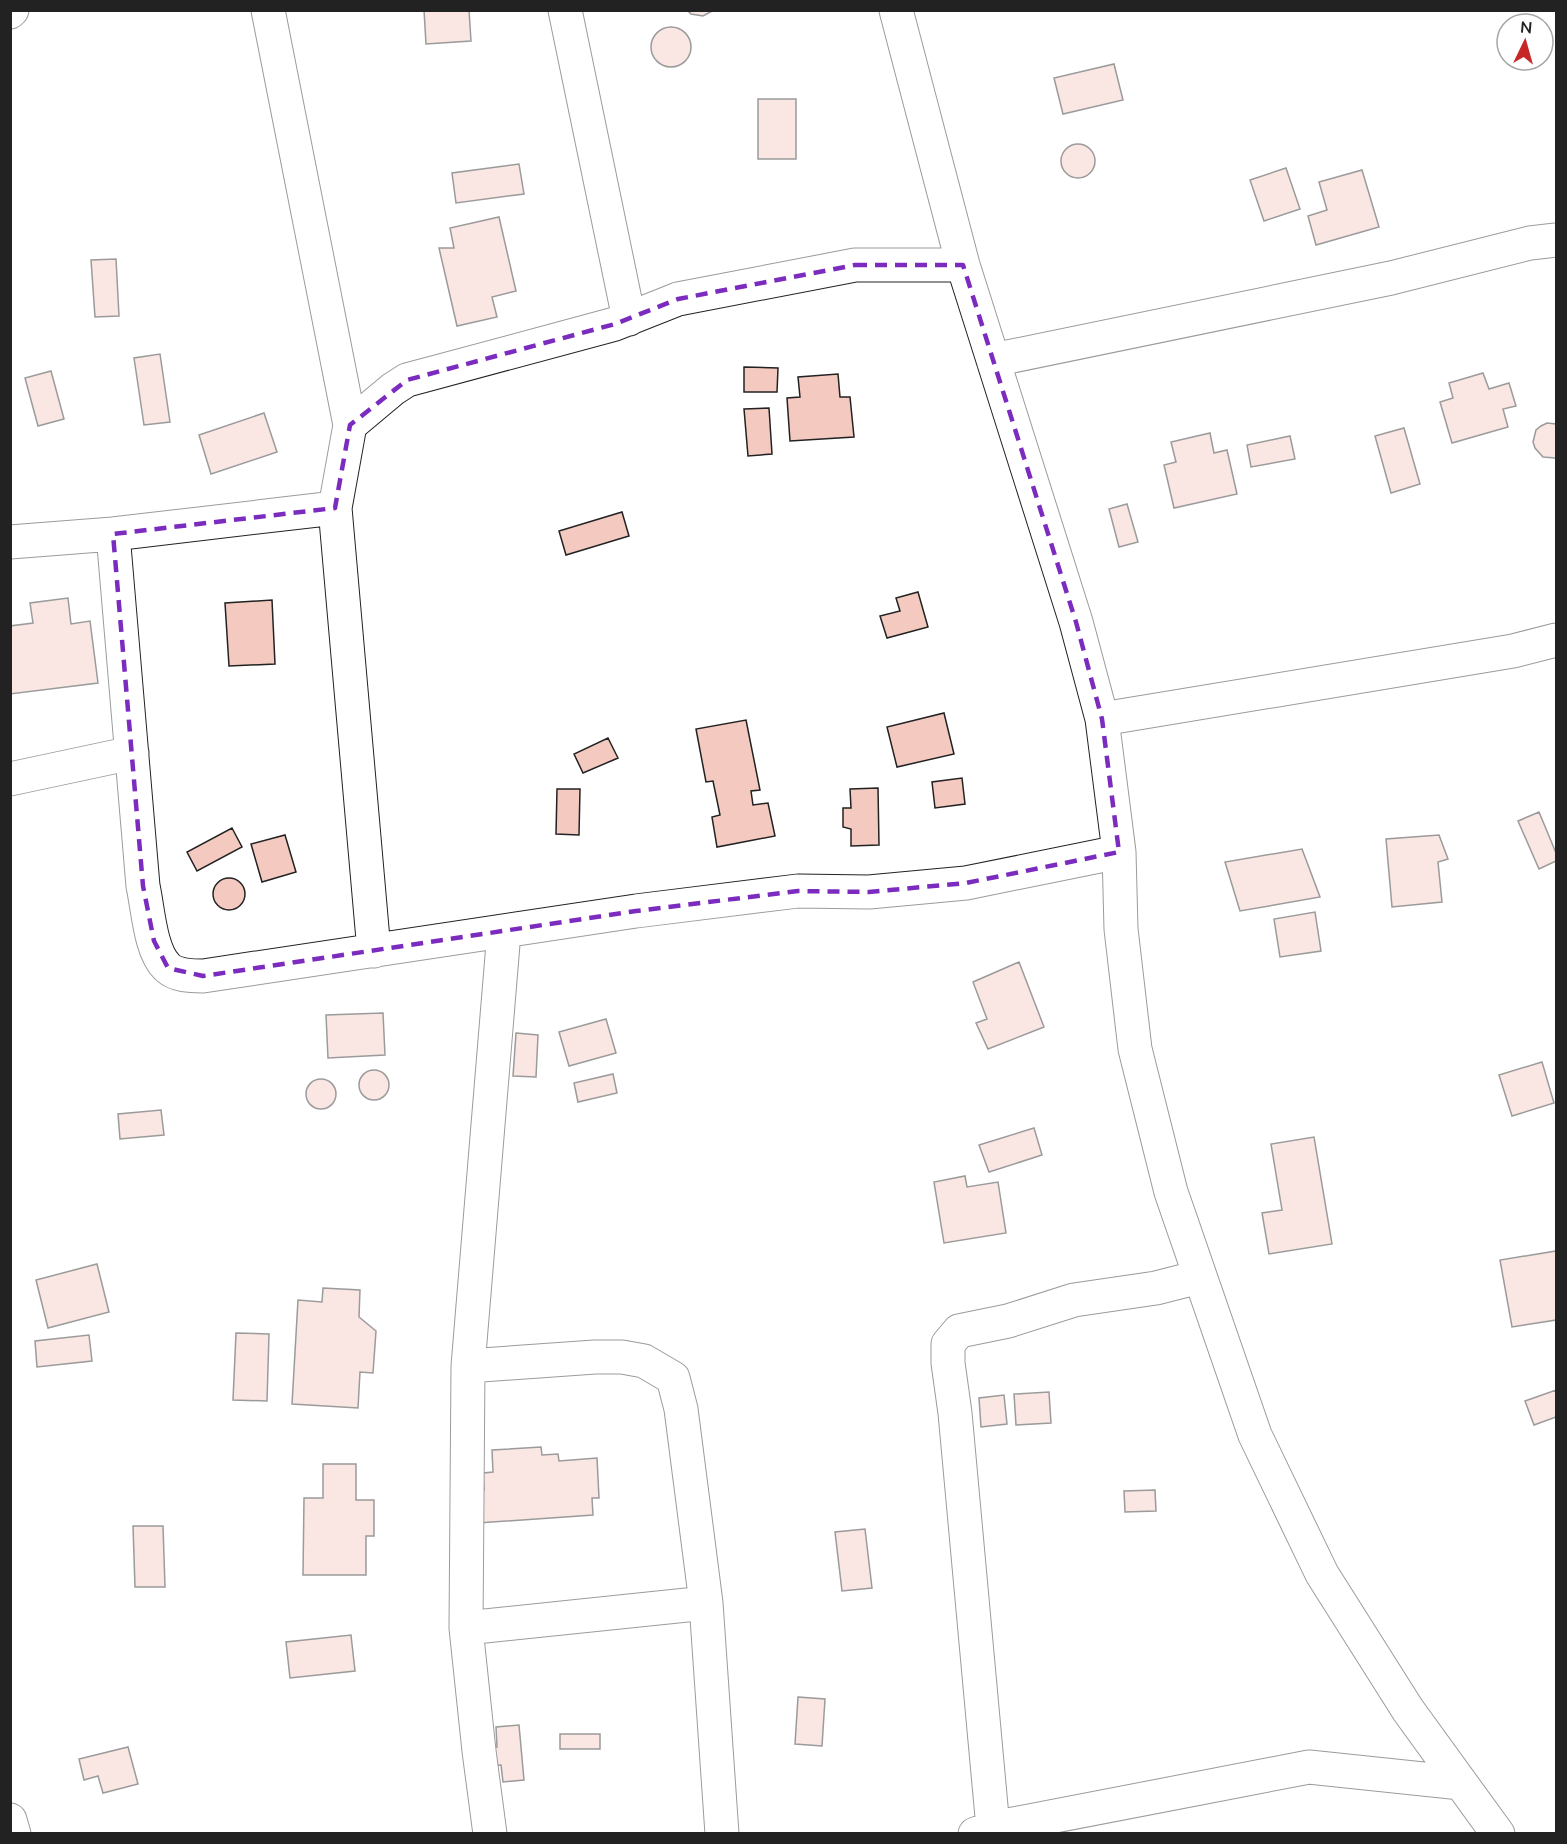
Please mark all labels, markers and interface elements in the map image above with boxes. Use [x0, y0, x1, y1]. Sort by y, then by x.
north arrow [1495, 12, 1555, 72]
text: N [1519, 17, 1533, 38]

